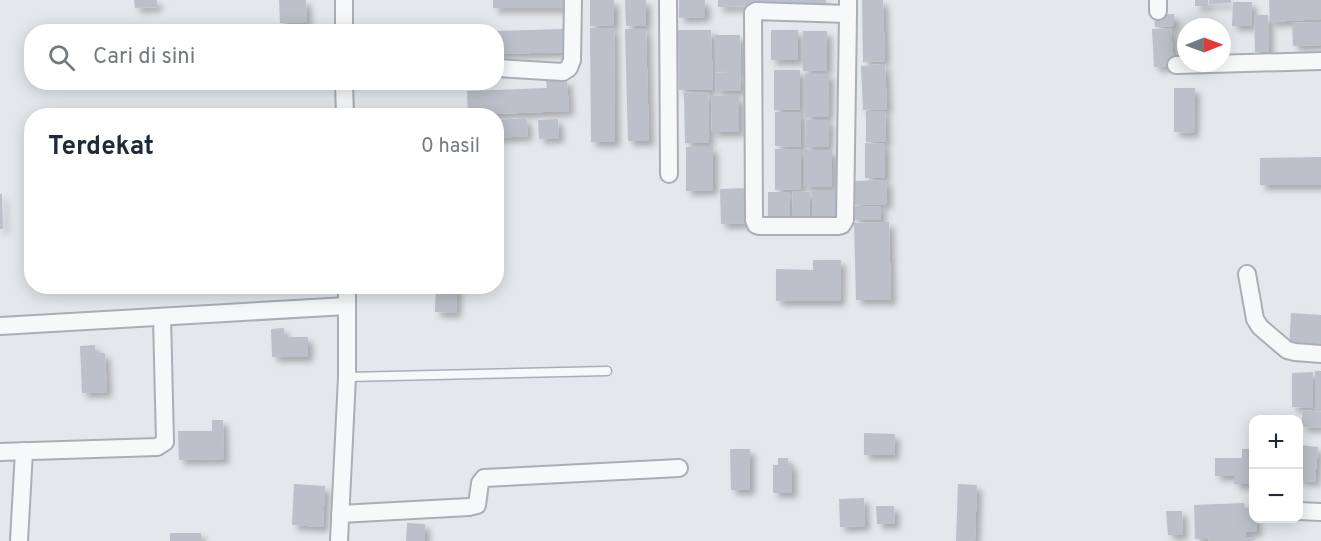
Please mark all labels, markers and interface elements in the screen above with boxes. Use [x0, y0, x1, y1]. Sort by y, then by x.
north arrow [1177, 18, 1231, 72]
search box [24, 24, 504, 90]
icon: search [45, 41, 78, 74]
text: Cari di sini [93, 44, 195, 71]
text: Terdekat [48, 131, 154, 164]
text: 0 hasil [421, 134, 480, 160]
map controls [1249, 415, 1303, 523]
button: + [1249, 415, 1303, 469]
button: − [1249, 469, 1303, 523]

